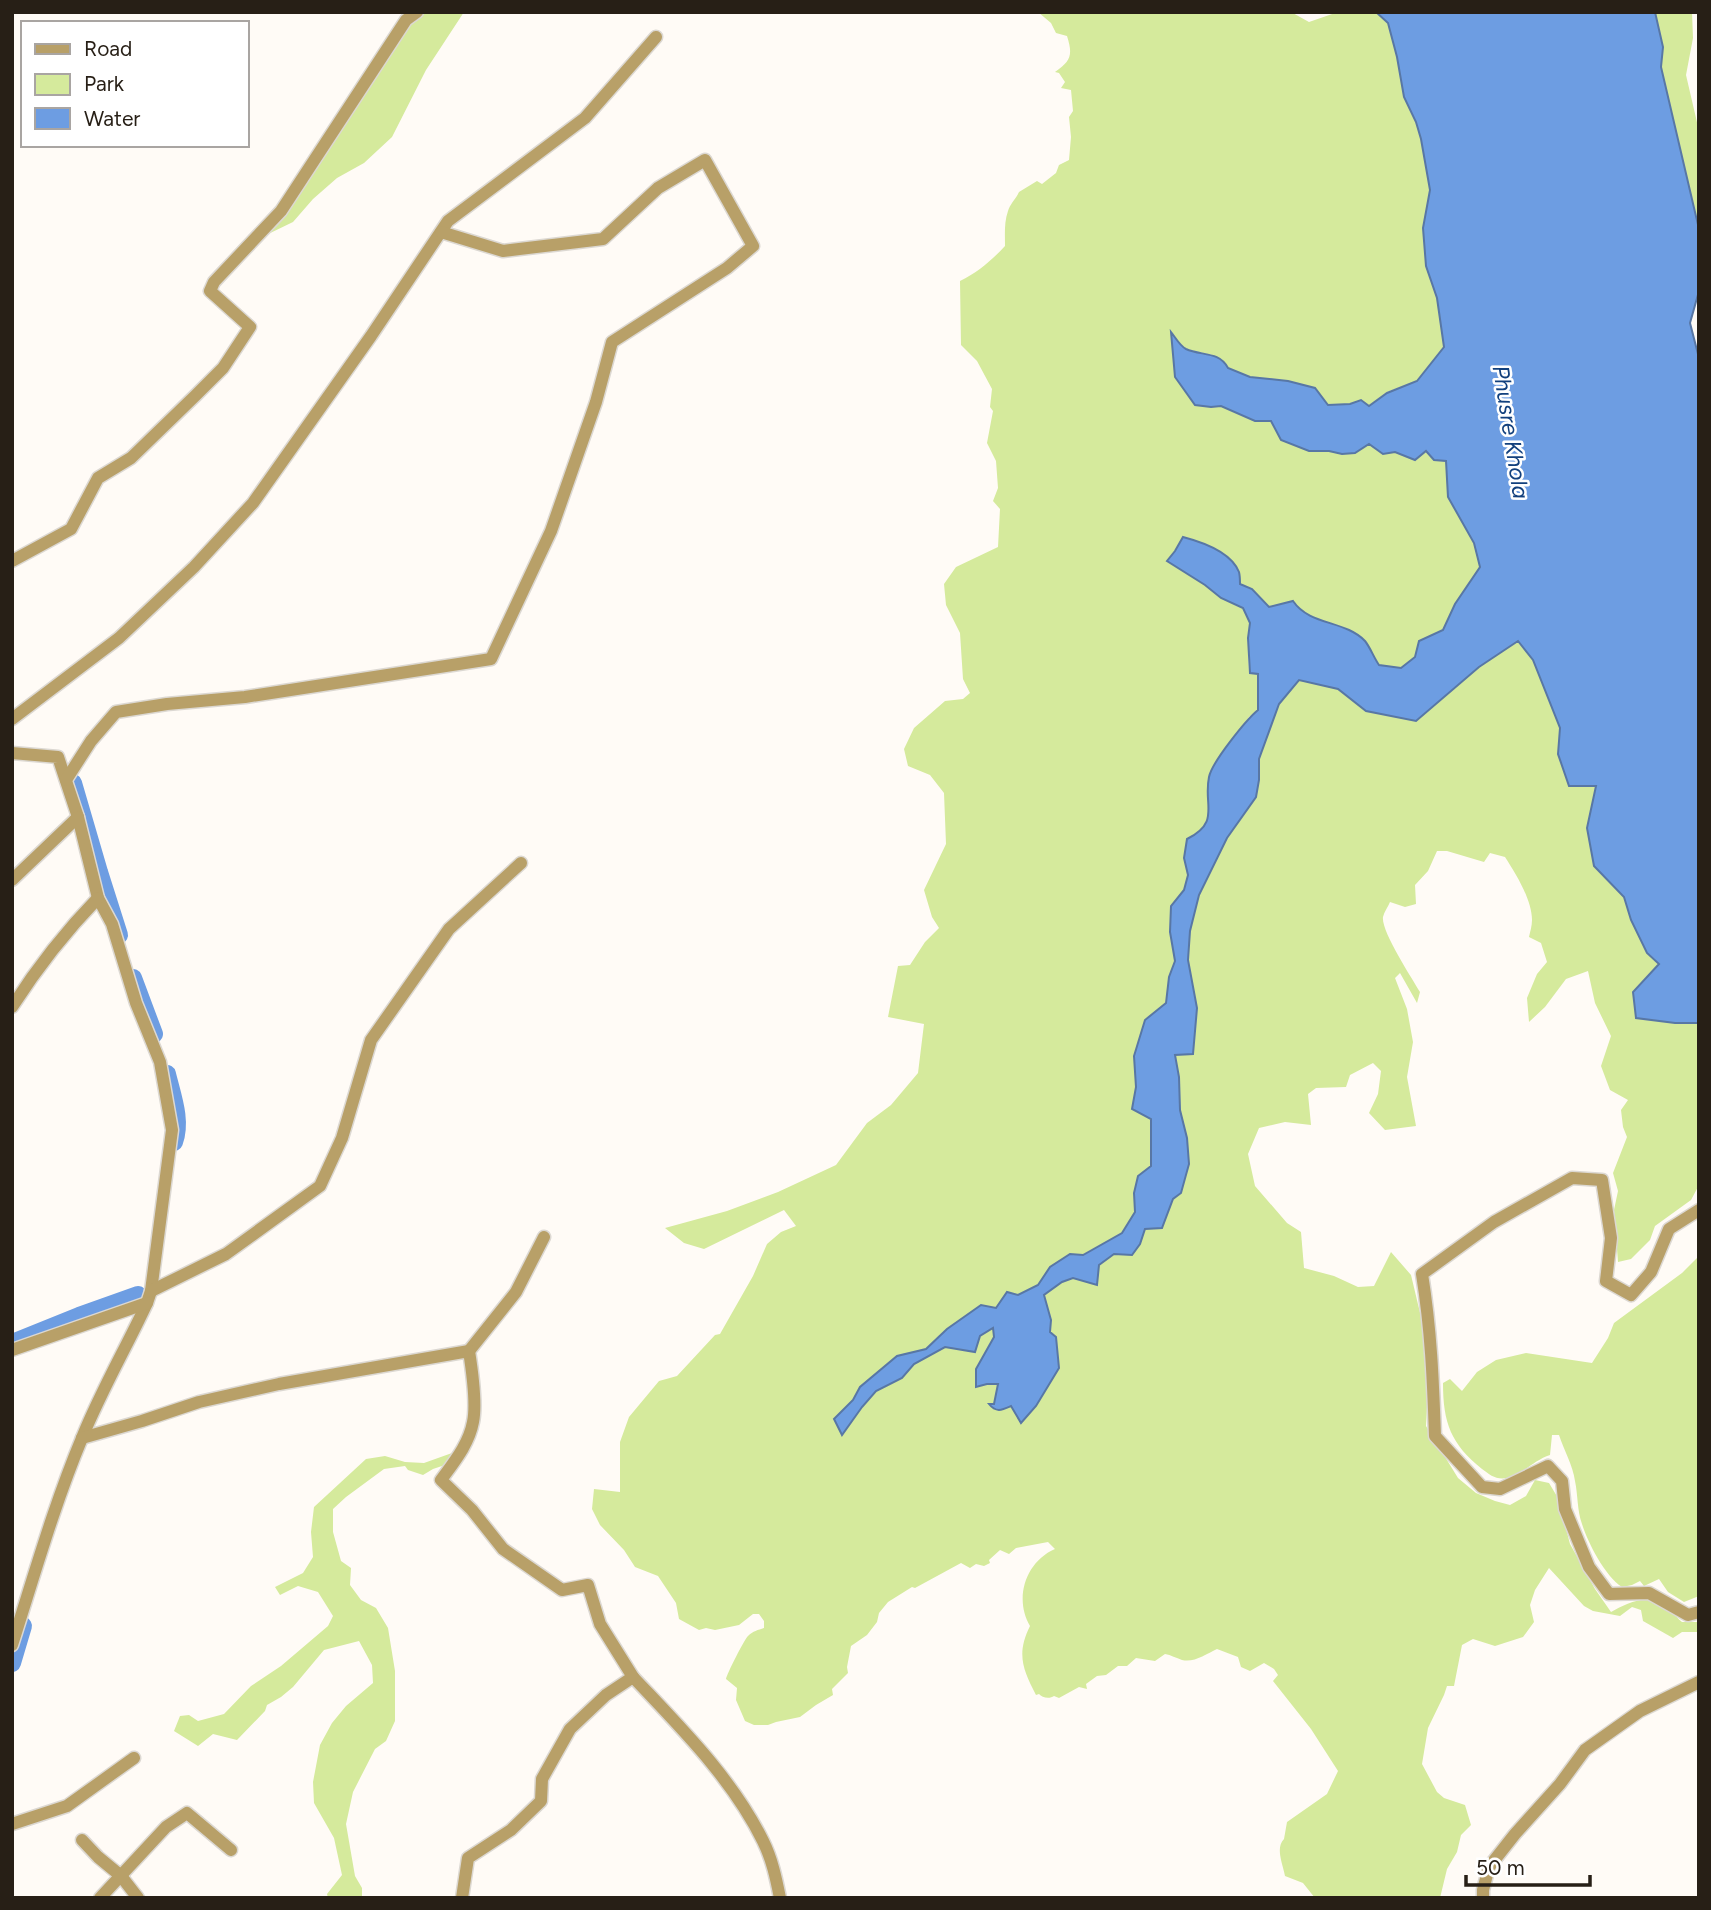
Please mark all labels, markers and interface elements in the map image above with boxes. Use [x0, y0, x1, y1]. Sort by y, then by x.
legend [21, 21, 248, 147]
text: Road [84, 36, 132, 61]
text: Park [84, 71, 125, 96]
text: Water [84, 106, 140, 131]
water label: Phusre Khola [1487, 363, 1535, 501]
scale bar [1466, 1843, 1590, 1887]
text: 50 m [1476, 1855, 1525, 1880]

